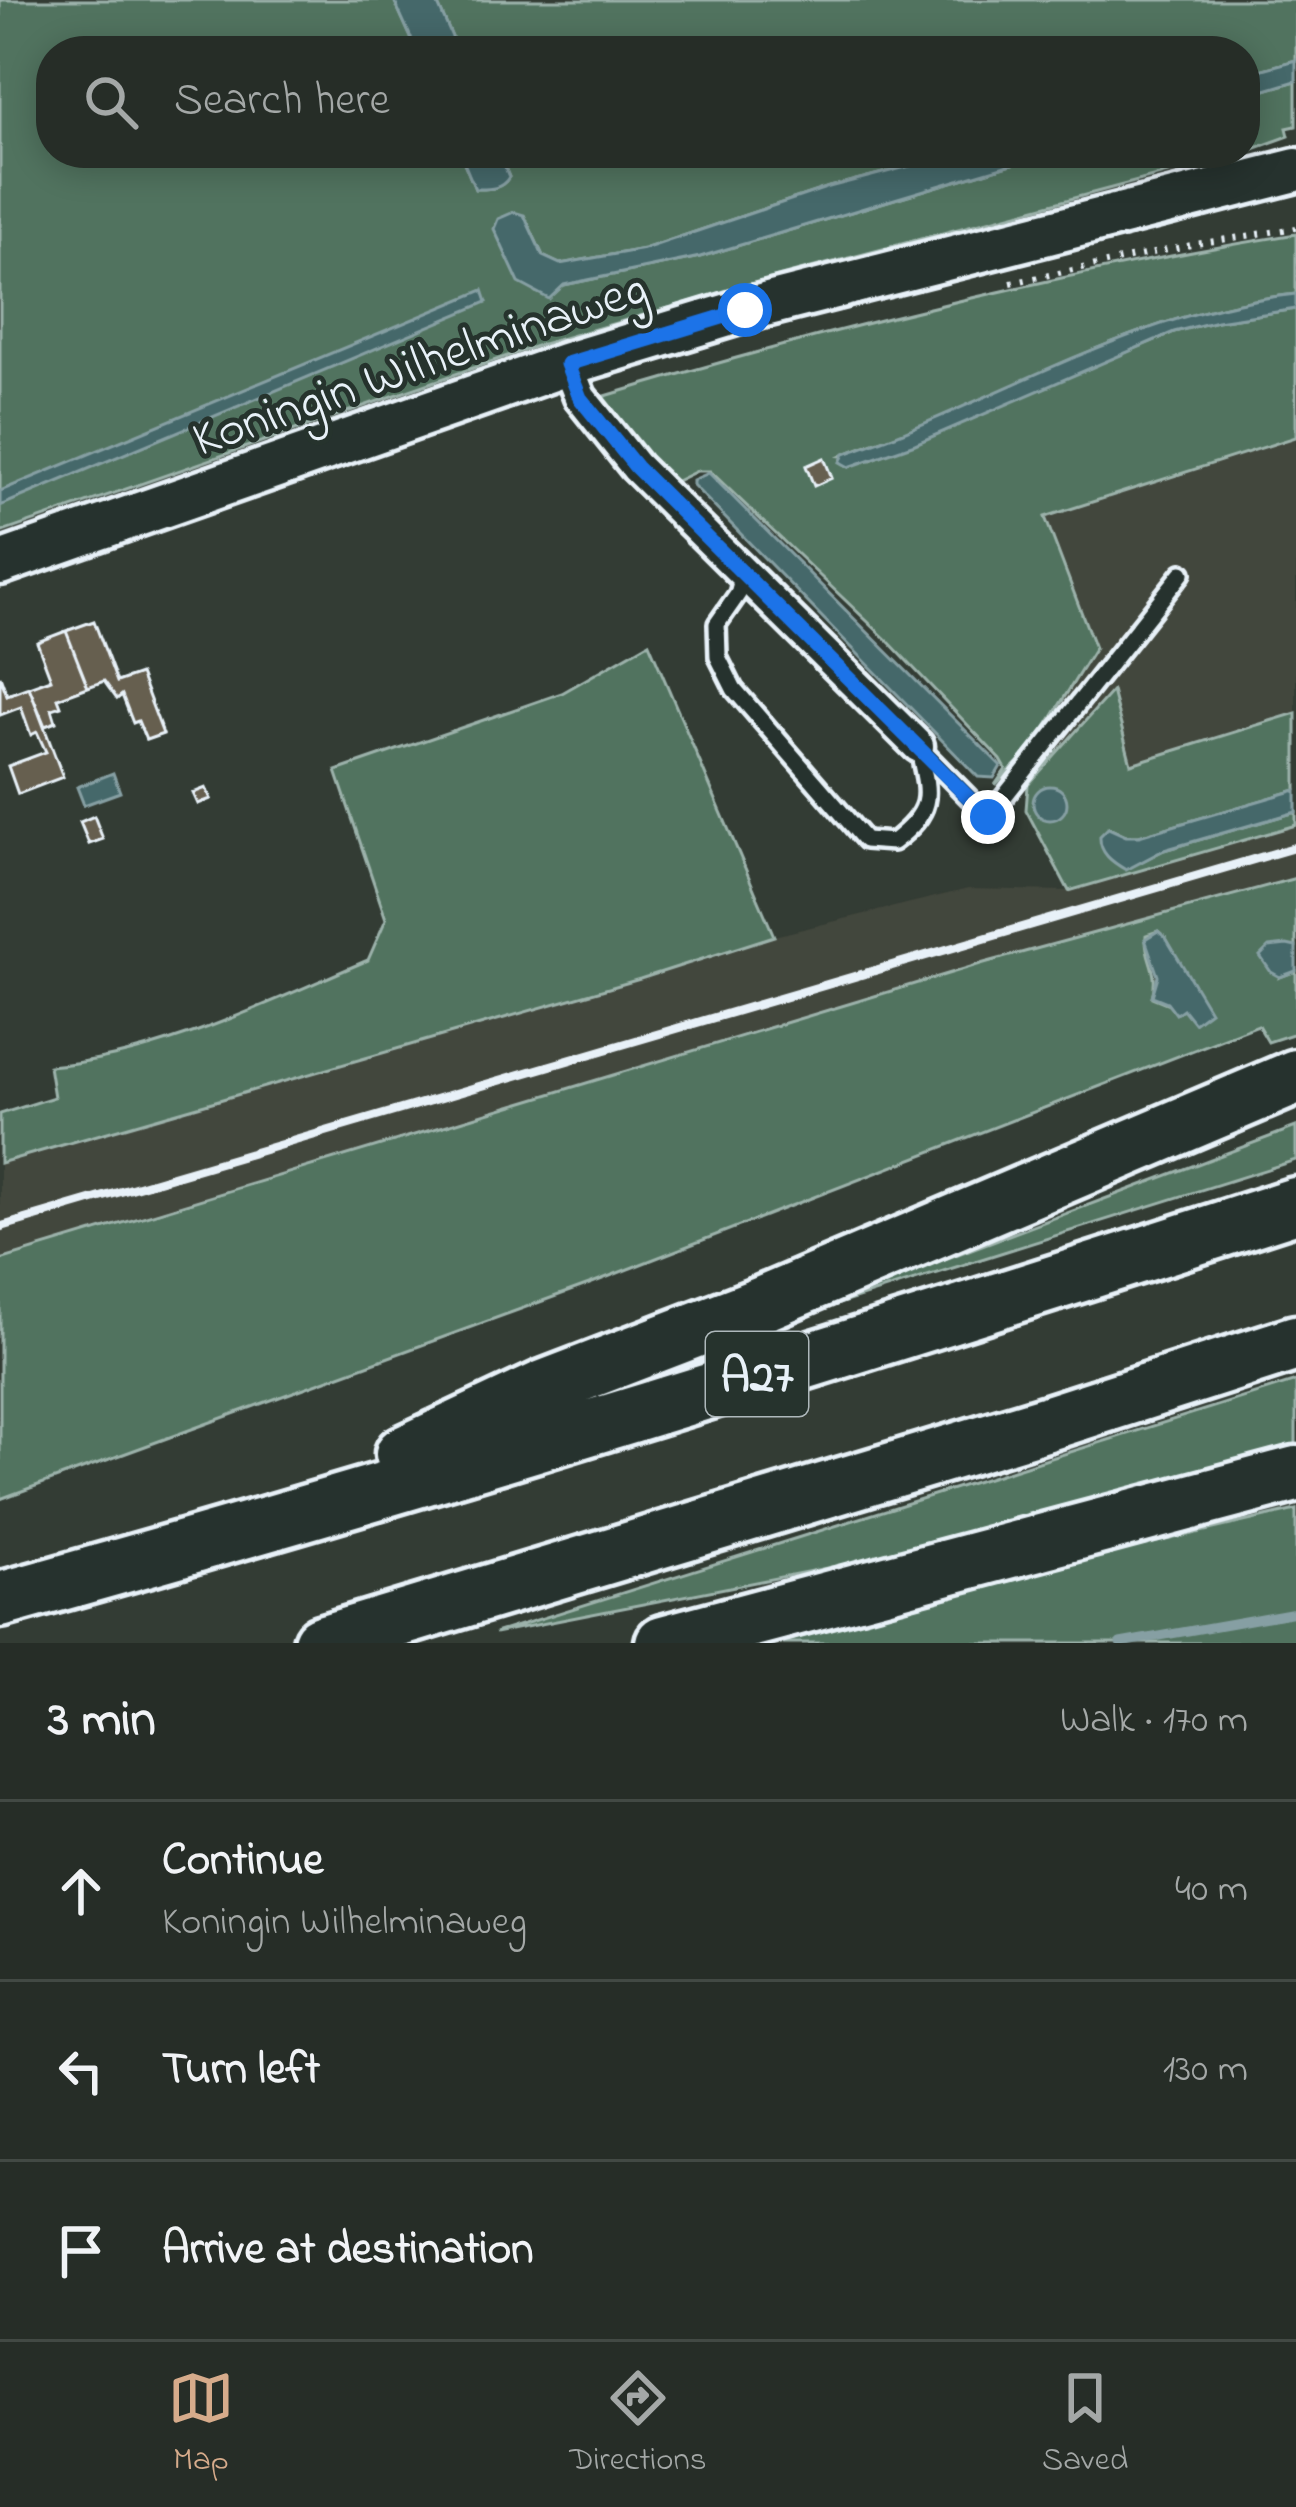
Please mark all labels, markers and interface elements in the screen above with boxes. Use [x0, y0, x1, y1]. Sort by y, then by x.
search box [36, 36, 1260, 168]
icon: search [78, 69, 144, 135]
text: Search here [174, 69, 390, 135]
street label: Koningin Wilhelminaweg [183, 253, 658, 479]
route start [718, 283, 772, 337]
route end [961, 790, 1015, 844]
road number: A27 [706, 1332, 808, 1416]
text: 3 min [48, 1684, 156, 1759]
text: Walk · 170 m [1060, 1693, 1248, 1750]
text: Continue [162, 1829, 323, 1895]
icon: ahead [48, 1858, 114, 1924]
text: 40 m [1175, 1862, 1248, 1919]
text: Koningin Wilhelminaweg [162, 1895, 527, 1952]
icon: left [48, 2038, 114, 2104]
text: Turn left [162, 2038, 320, 2104]
text: 130 m [1163, 2042, 1248, 2099]
icon: arrive [48, 2218, 114, 2284]
text: Arrive at destination [162, 2218, 533, 2284]
tab: Map [168, 2365, 234, 2485]
tab: Directions [569, 2365, 707, 2485]
tab: Saved [1042, 2365, 1128, 2485]

